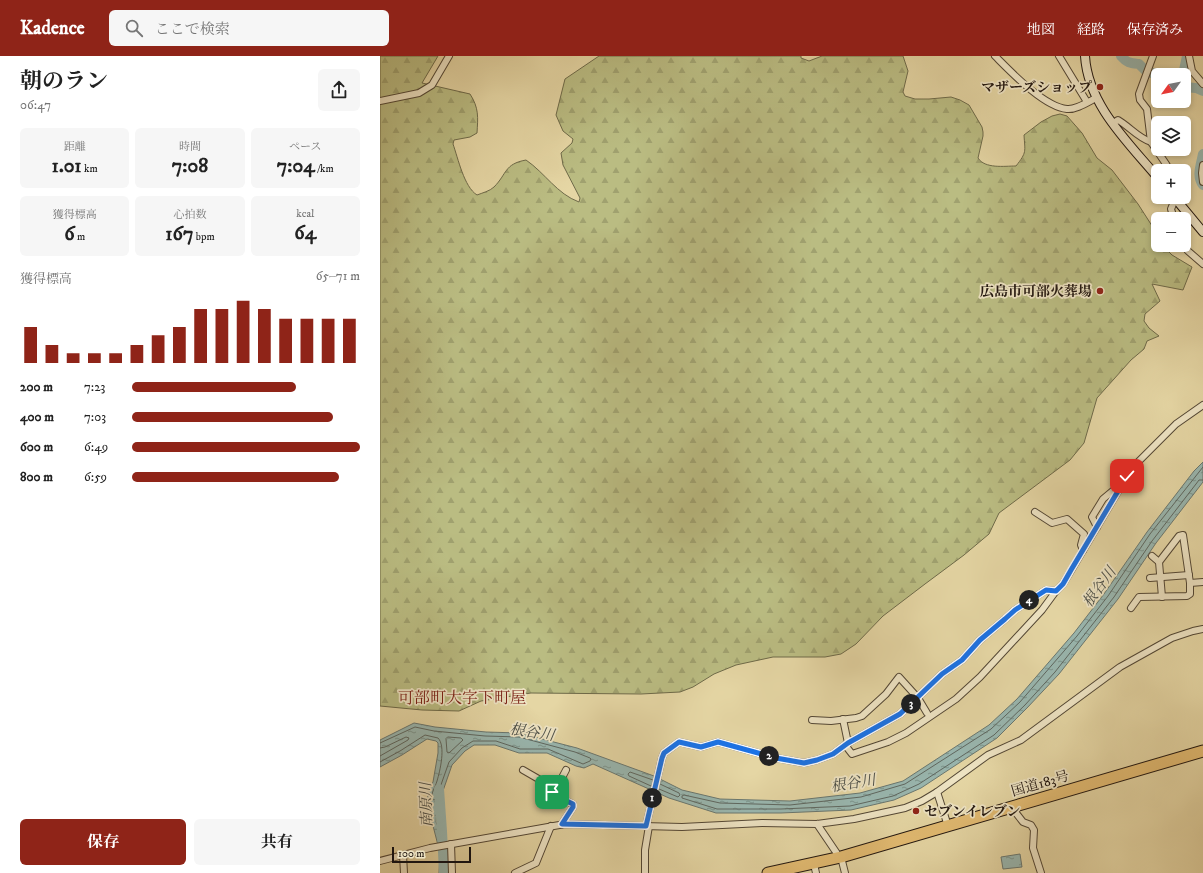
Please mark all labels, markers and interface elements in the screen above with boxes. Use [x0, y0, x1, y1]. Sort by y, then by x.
search box [109, 10, 389, 46]
text: Kadence [20, 17, 85, 40]
icon: search [123, 17, 145, 39]
text: ここで検索 [155, 20, 230, 39]
text: 地図 [1027, 21, 1055, 39]
text: 経路 [1077, 21, 1105, 39]
text: 保存済み [1127, 21, 1183, 39]
text: 朝のラン [20, 68, 108, 95]
north arrow [1151, 68, 1191, 108]
map controls [1151, 68, 1191, 252]
button: share [318, 69, 360, 111]
place label: マザーズショップ [981, 79, 1092, 97]
marker: マザーズショップ [1095, 82, 1105, 92]
text: 06:47 [20, 97, 51, 113]
button: layers [1151, 116, 1191, 156]
text: 距離 [64, 140, 86, 154]
text: 時間 [179, 140, 201, 154]
text: ペース [289, 140, 322, 154]
text: 1.01 [52, 154, 82, 179]
text: 7:08 [172, 154, 208, 179]
text: 7:04 [277, 154, 315, 179]
text: km [82, 162, 98, 176]
text: /km [315, 162, 334, 176]
button: + [1151, 164, 1191, 204]
text: kcal [296, 207, 314, 221]
text: 獲得標高 [53, 208, 97, 222]
text: 心拍数 [173, 208, 206, 222]
button: − [1151, 212, 1191, 252]
text: 64 [294, 221, 316, 246]
text: 6 [64, 222, 75, 247]
text: 167 [165, 222, 193, 247]
text: m [75, 230, 85, 244]
text: bpm [193, 230, 215, 244]
text: 65–71 m [316, 268, 360, 284]
text: 獲得標高 [20, 271, 72, 287]
place label: 広島市可部火葬場 [980, 283, 1092, 301]
marker: 広島市可部火葬場 [1095, 286, 1105, 296]
text: 200 m [20, 379, 53, 395]
text: 7:23 [84, 379, 105, 395]
text: 400 m [20, 409, 54, 425]
text: 7:03 [84, 409, 106, 425]
text: 600 m [20, 439, 53, 455]
text: 6:49 [84, 439, 108, 455]
pin [1110, 459, 1144, 493]
icon: check [1116, 465, 1138, 487]
text: 800 m [20, 469, 53, 485]
text: 6:59 [84, 469, 107, 485]
water label: 根谷川 [1078, 562, 1121, 611]
pin: 4 [1019, 590, 1039, 610]
text: 4 [1026, 593, 1032, 607]
district label: 可部町大字下町屋 [398, 688, 526, 708]
pin: 3 [901, 694, 921, 714]
text: 3 [909, 697, 913, 711]
water label: 根谷川 [508, 720, 558, 746]
pin: 2 [759, 746, 779, 766]
text: 2 [766, 749, 772, 763]
street label: 国道183号 [1009, 767, 1071, 801]
water label: 根谷川 [829, 770, 879, 796]
pin [535, 775, 569, 809]
water label: 南原川 [416, 780, 437, 828]
icon: arrive [541, 781, 563, 803]
pin: 1 [642, 788, 662, 808]
text: 1 [650, 791, 654, 805]
place label: セブンイレブン [924, 803, 1020, 821]
marker: セブンイレブン [911, 806, 921, 816]
button: 保存 [20, 819, 186, 865]
button: 共有 [194, 819, 360, 865]
scale bar [392, 845, 471, 864]
text: 100 m [398, 847, 424, 861]

